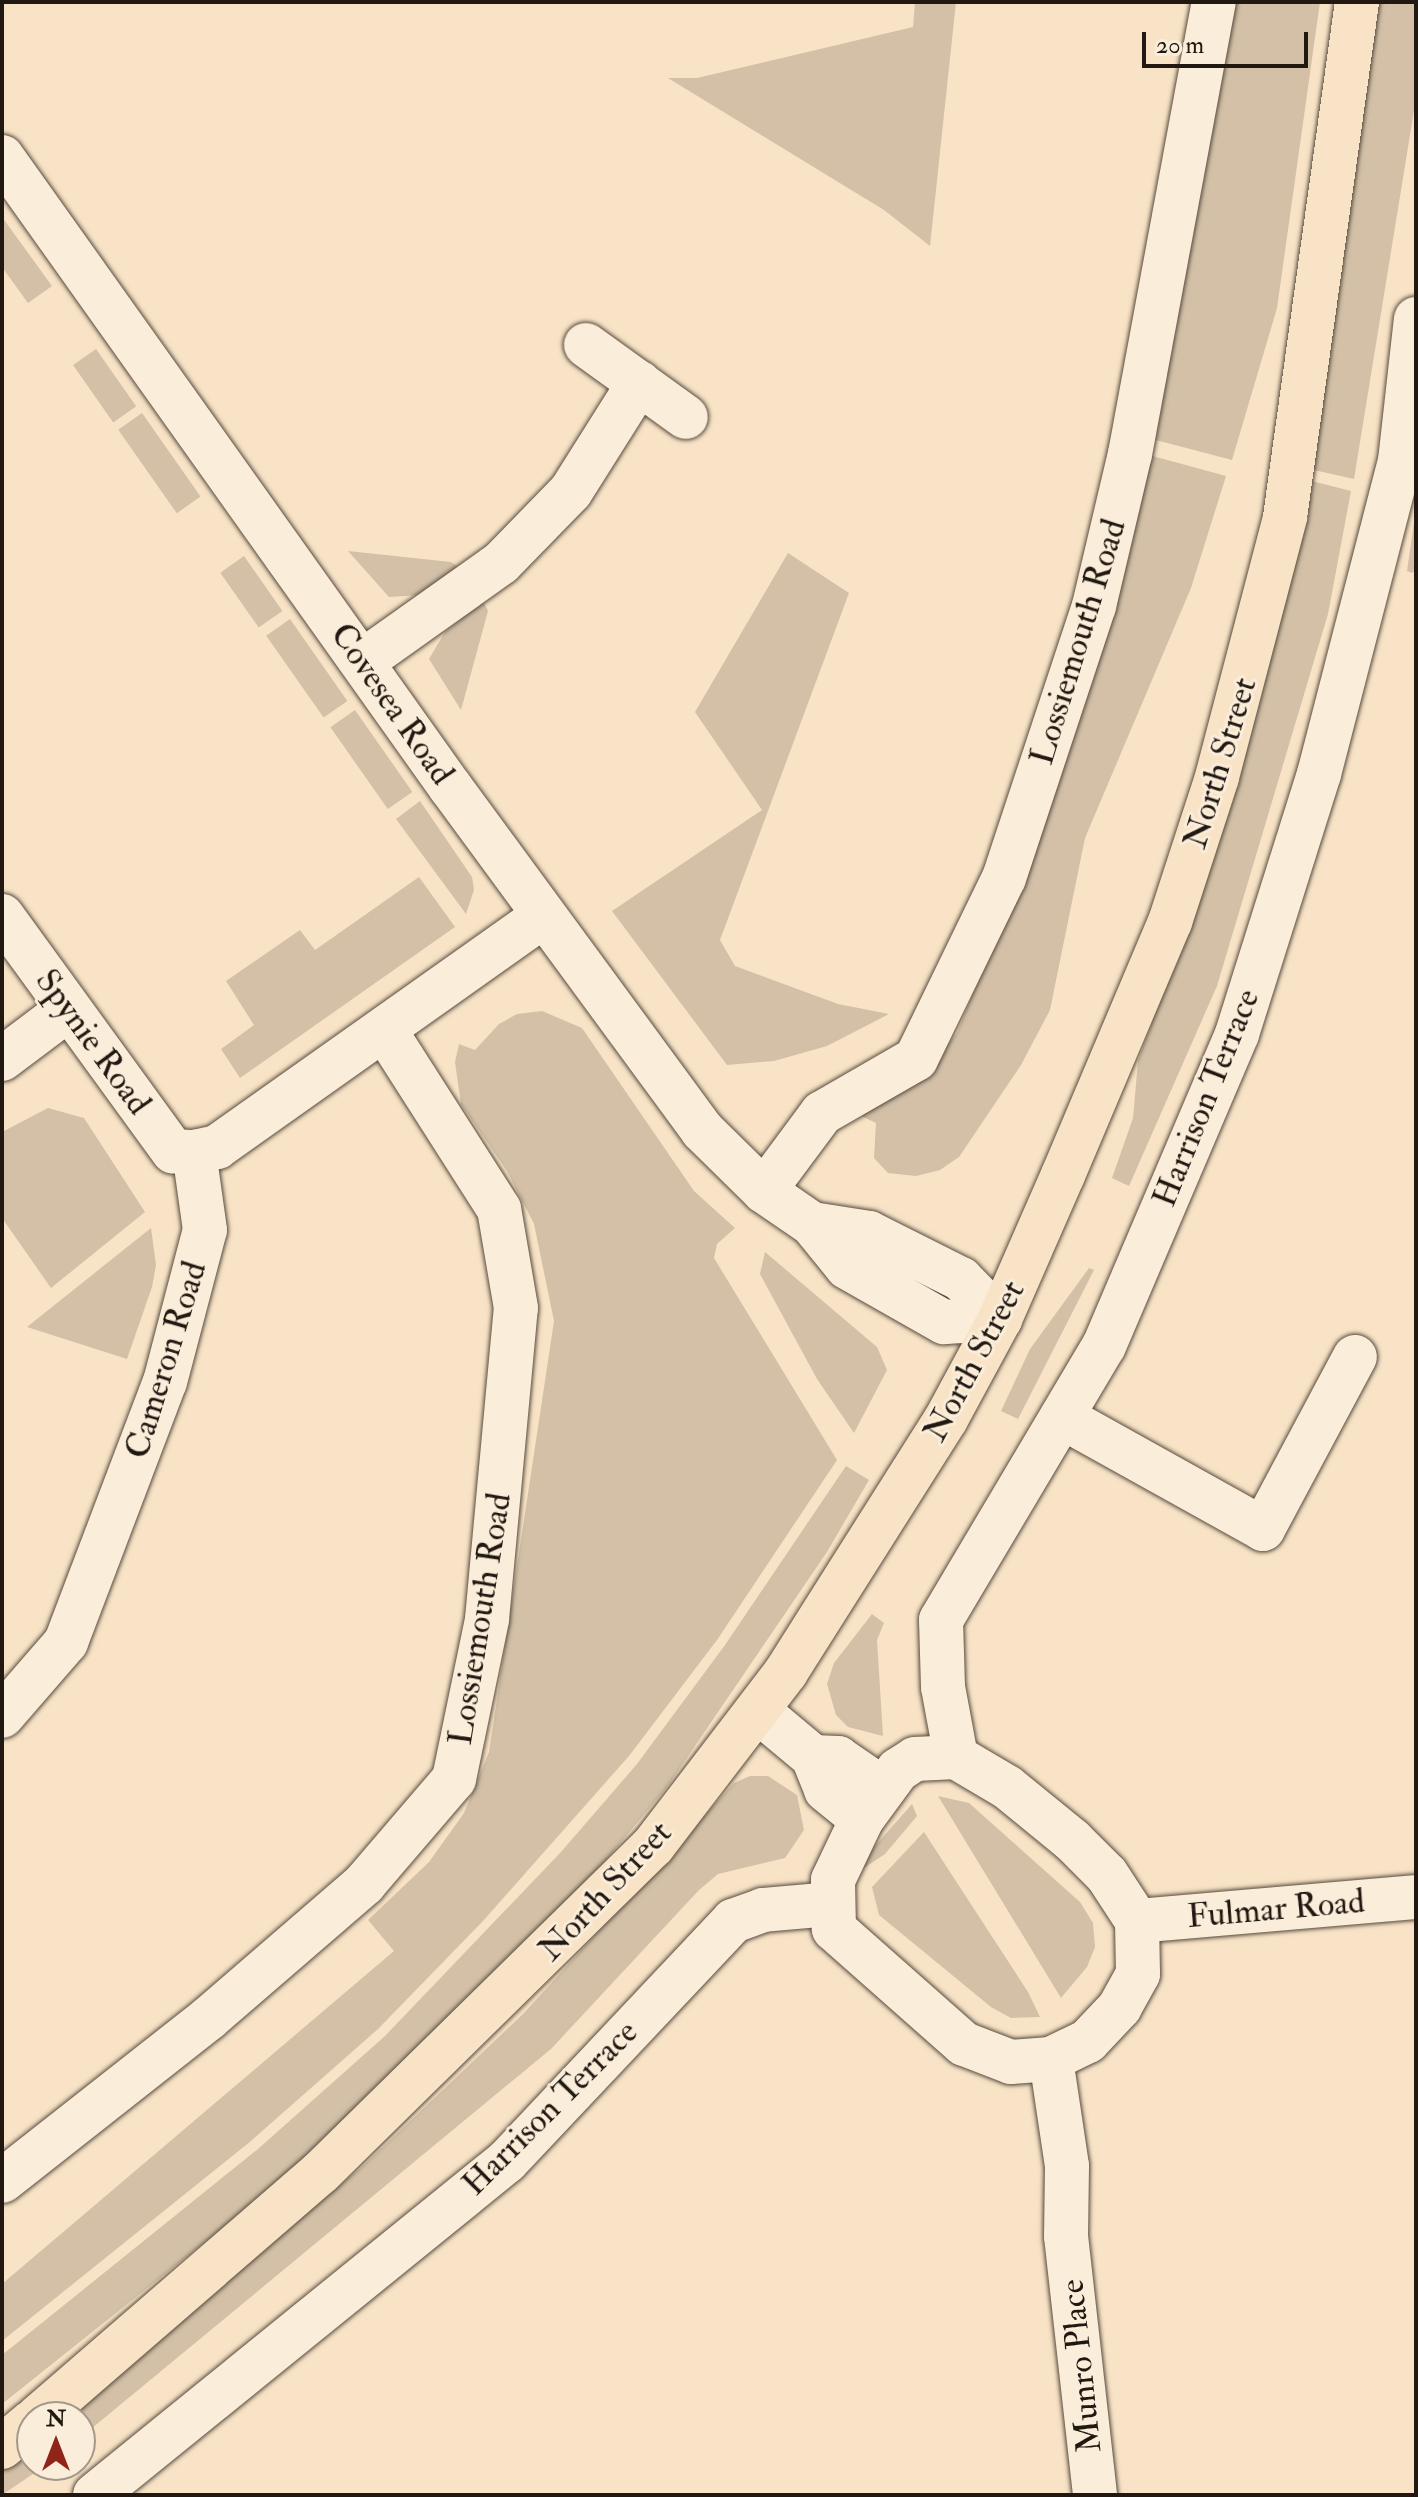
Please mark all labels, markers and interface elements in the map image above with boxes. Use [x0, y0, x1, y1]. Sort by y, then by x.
scale bar [1146, 16, 1312, 66]
text: 20 m [1156, 30, 1204, 61]
street label: Lossiemouth Road [1021, 514, 1135, 770]
street label: Covesea Road [321, 615, 463, 793]
street label: North Street [1175, 673, 1265, 853]
street label: Spynie Road [27, 961, 159, 1123]
street label: Harrison Terrace [1144, 983, 1268, 1213]
street label: Cameron Road [117, 1257, 215, 1463]
street label: North Street [915, 1273, 1033, 1449]
street label: Lossiemouth Road [440, 1490, 520, 1748]
street label: North Street [530, 1812, 680, 1970]
street label: Fulmar Road [1186, 1881, 1366, 1937]
street label: Harrison Terrace [454, 2012, 646, 2204]
street label: Munro Place [1052, 2277, 1110, 2455]
north arrow [16, 2401, 96, 2481]
text: N [46, 2405, 66, 2433]

